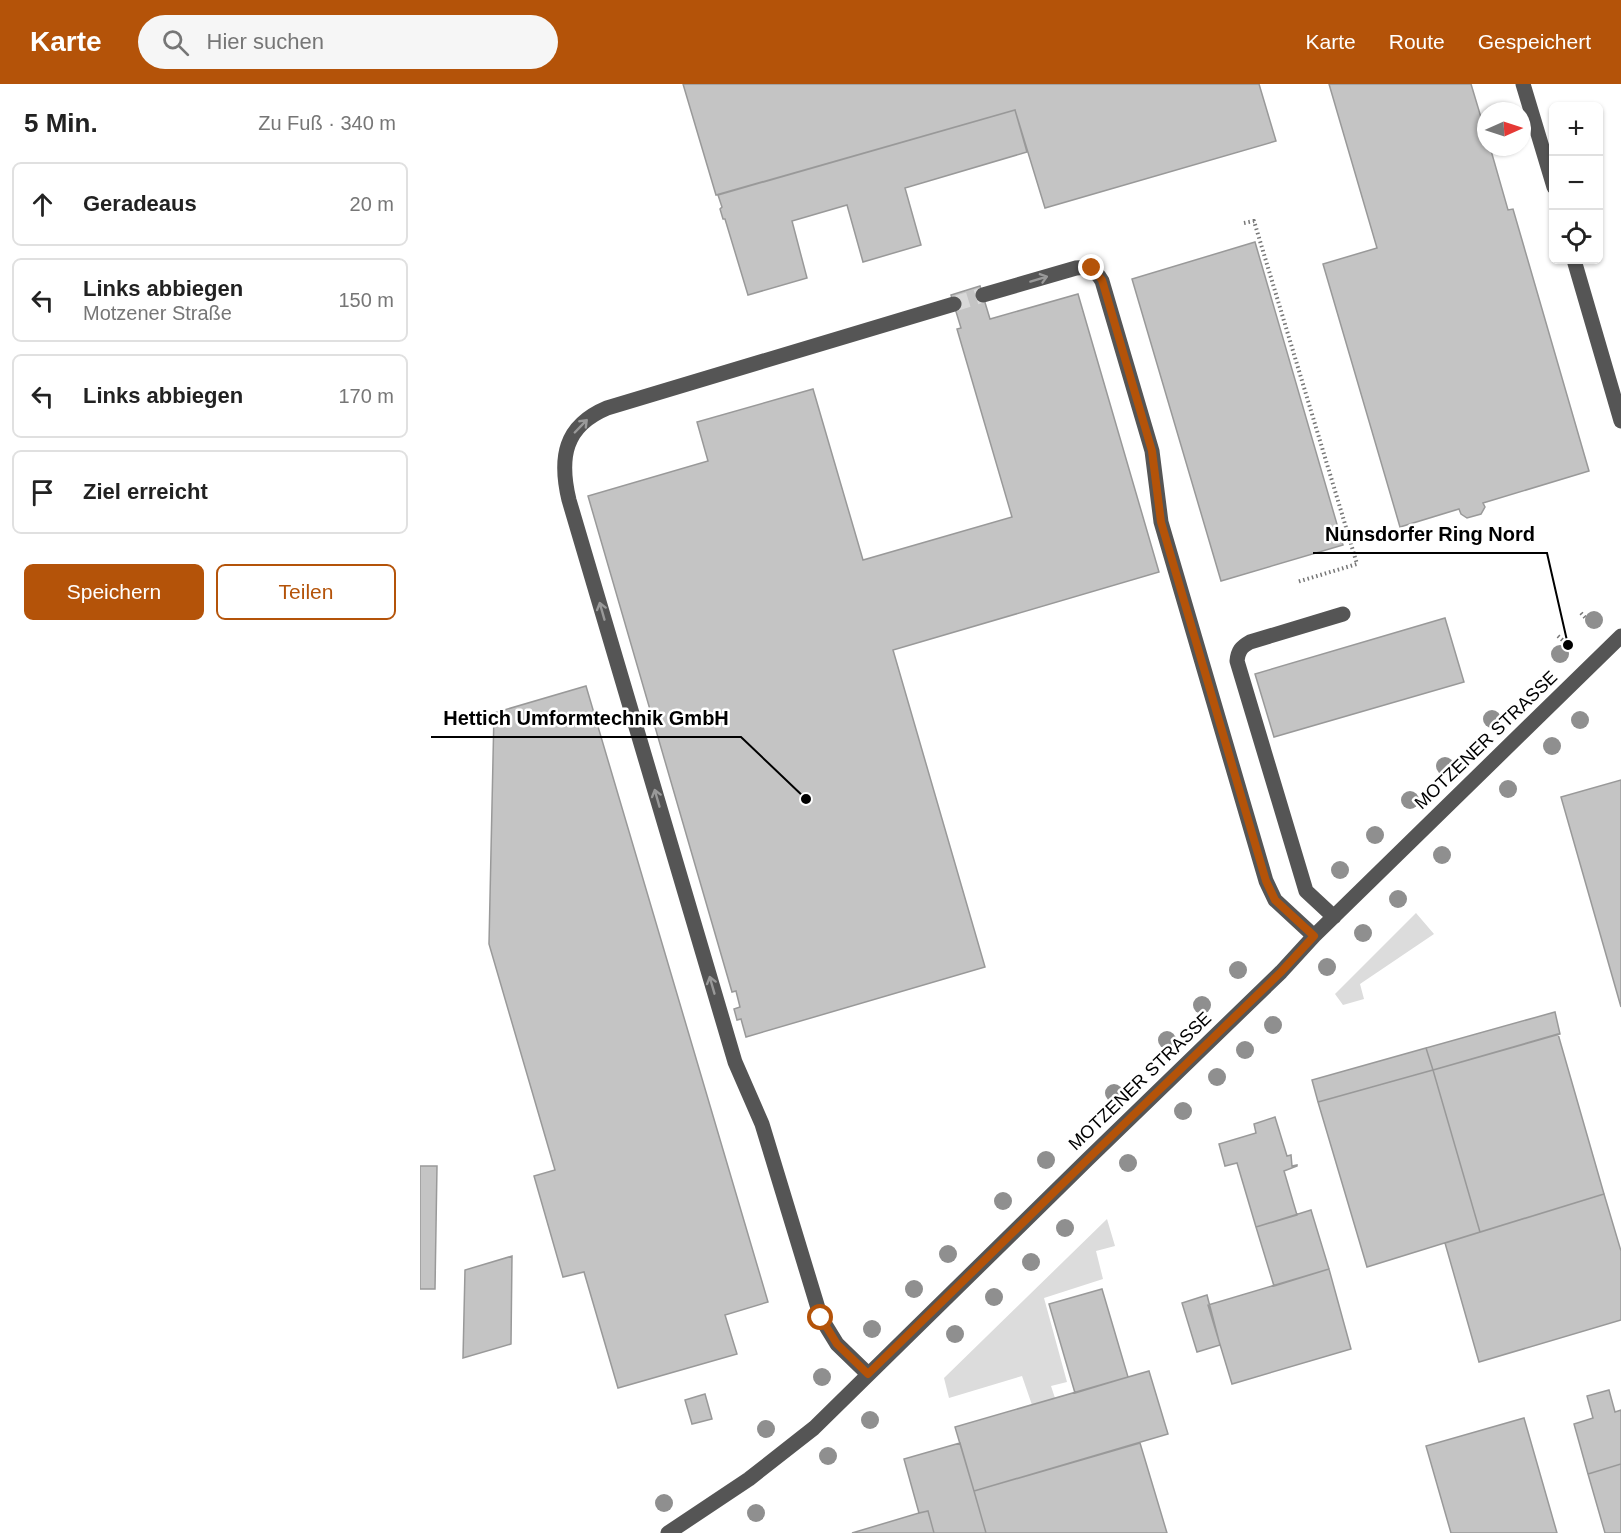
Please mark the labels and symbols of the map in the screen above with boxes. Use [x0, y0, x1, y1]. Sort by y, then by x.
north arrow [1477, 102, 1531, 156]
route end [1078, 254, 1104, 280]
one-way arrow [1029, 273, 1048, 284]
one-way arrow [574, 418, 588, 433]
callout: Nunsdorfer Ring Nord [1313, 515, 1547, 553]
text: Nunsdorfer Ring Nord [1325, 523, 1535, 545]
one-way arrow [596, 601, 607, 620]
street label: MOTZENER STRASSE [1411, 667, 1561, 813]
callout: Hettich Umformtechnik GmbH [431, 699, 741, 737]
text: Hettich Umformtechnik GmbH [443, 707, 729, 729]
one-way arrow [651, 789, 662, 808]
one-way arrow [706, 976, 717, 995]
street label: MOTZENER STRASSE [1065, 1008, 1215, 1154]
route start [807, 1304, 833, 1330]

